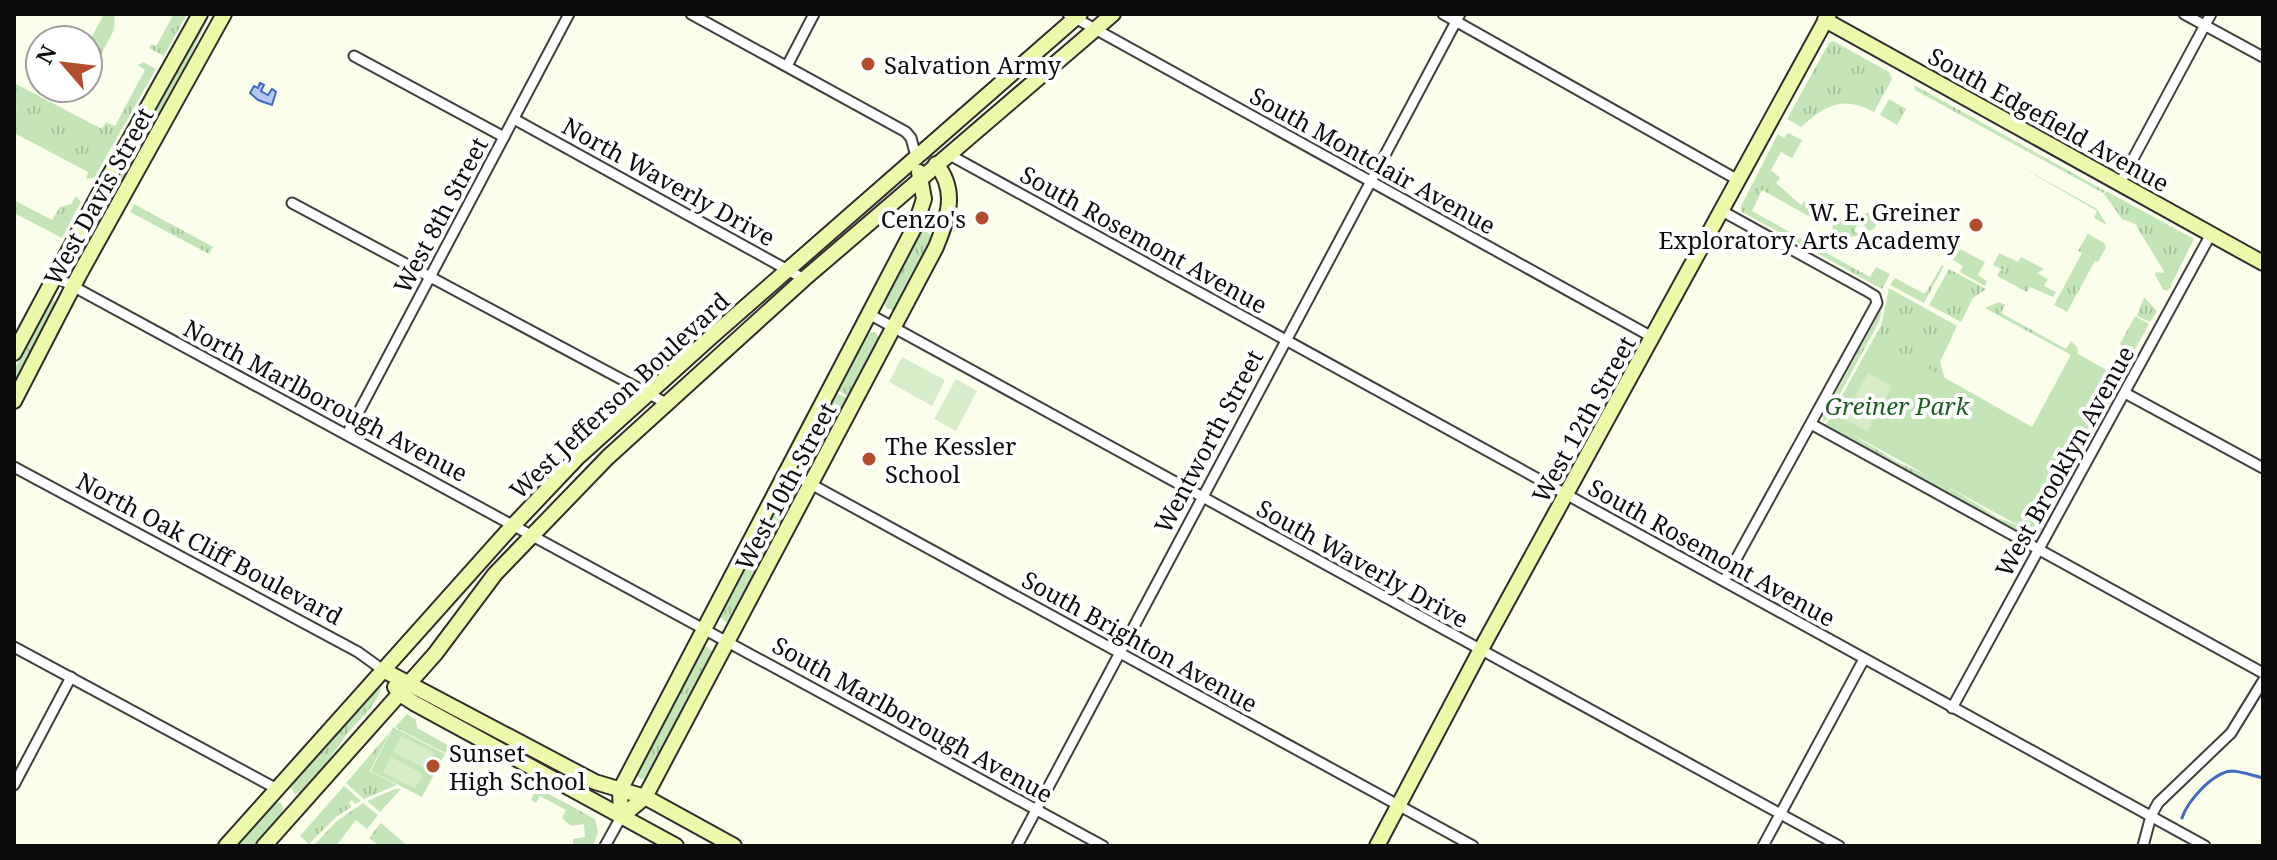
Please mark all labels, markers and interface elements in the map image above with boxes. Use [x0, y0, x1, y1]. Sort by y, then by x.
north arrow [24, 24, 104, 104]
text: N [28, 39, 63, 69]
street label: South Edgefield Avenue [1923, 39, 2175, 199]
place label: Salvation Army [884, 48, 1062, 81]
marker: Salvation Army [859, 55, 877, 73]
street label: South Montclair Avenue [1244, 79, 1502, 241]
street label: West Davis Street [35, 101, 161, 291]
street label: North Waverly Drive [557, 109, 781, 253]
street label: West 8th Street [385, 131, 495, 299]
street label: South Rosemont Avenue [1015, 157, 1273, 321]
place label: W. E. Greiner Exploratory Arts Academy [1659, 195, 1960, 256]
place label: Cenzo's [881, 202, 966, 235]
marker: Cenzo's [973, 209, 991, 227]
marker: W. E. Greiner Exploratory Arts Academy [1967, 216, 1985, 234]
street label: West Jefferson Boulevard [502, 284, 736, 506]
street label: North Marlborough Avenue [178, 311, 474, 489]
street label: West 12th Street [1524, 330, 1642, 508]
street label: West Brooklyn Avenue [1987, 340, 2141, 582]
street label: Wentworth Street [1146, 344, 1270, 538]
park label: Greiner Park [1825, 389, 1971, 422]
street label: West 10th Street [727, 396, 843, 576]
place label: The Kessler School [885, 429, 1016, 490]
marker: The Kessler School [860, 450, 878, 468]
street label: North Oak Cliff Boulevard [71, 464, 349, 632]
street label: South Rosemont Avenue [1583, 470, 1841, 634]
street label: South Waverly Drive [1251, 491, 1475, 635]
street label: South Brighton Avenue [1016, 562, 1264, 720]
street label: South Marlborough Avenue [767, 628, 1059, 810]
place label: Sunset High School [449, 736, 586, 797]
marker: Sunset High School [424, 757, 442, 775]

